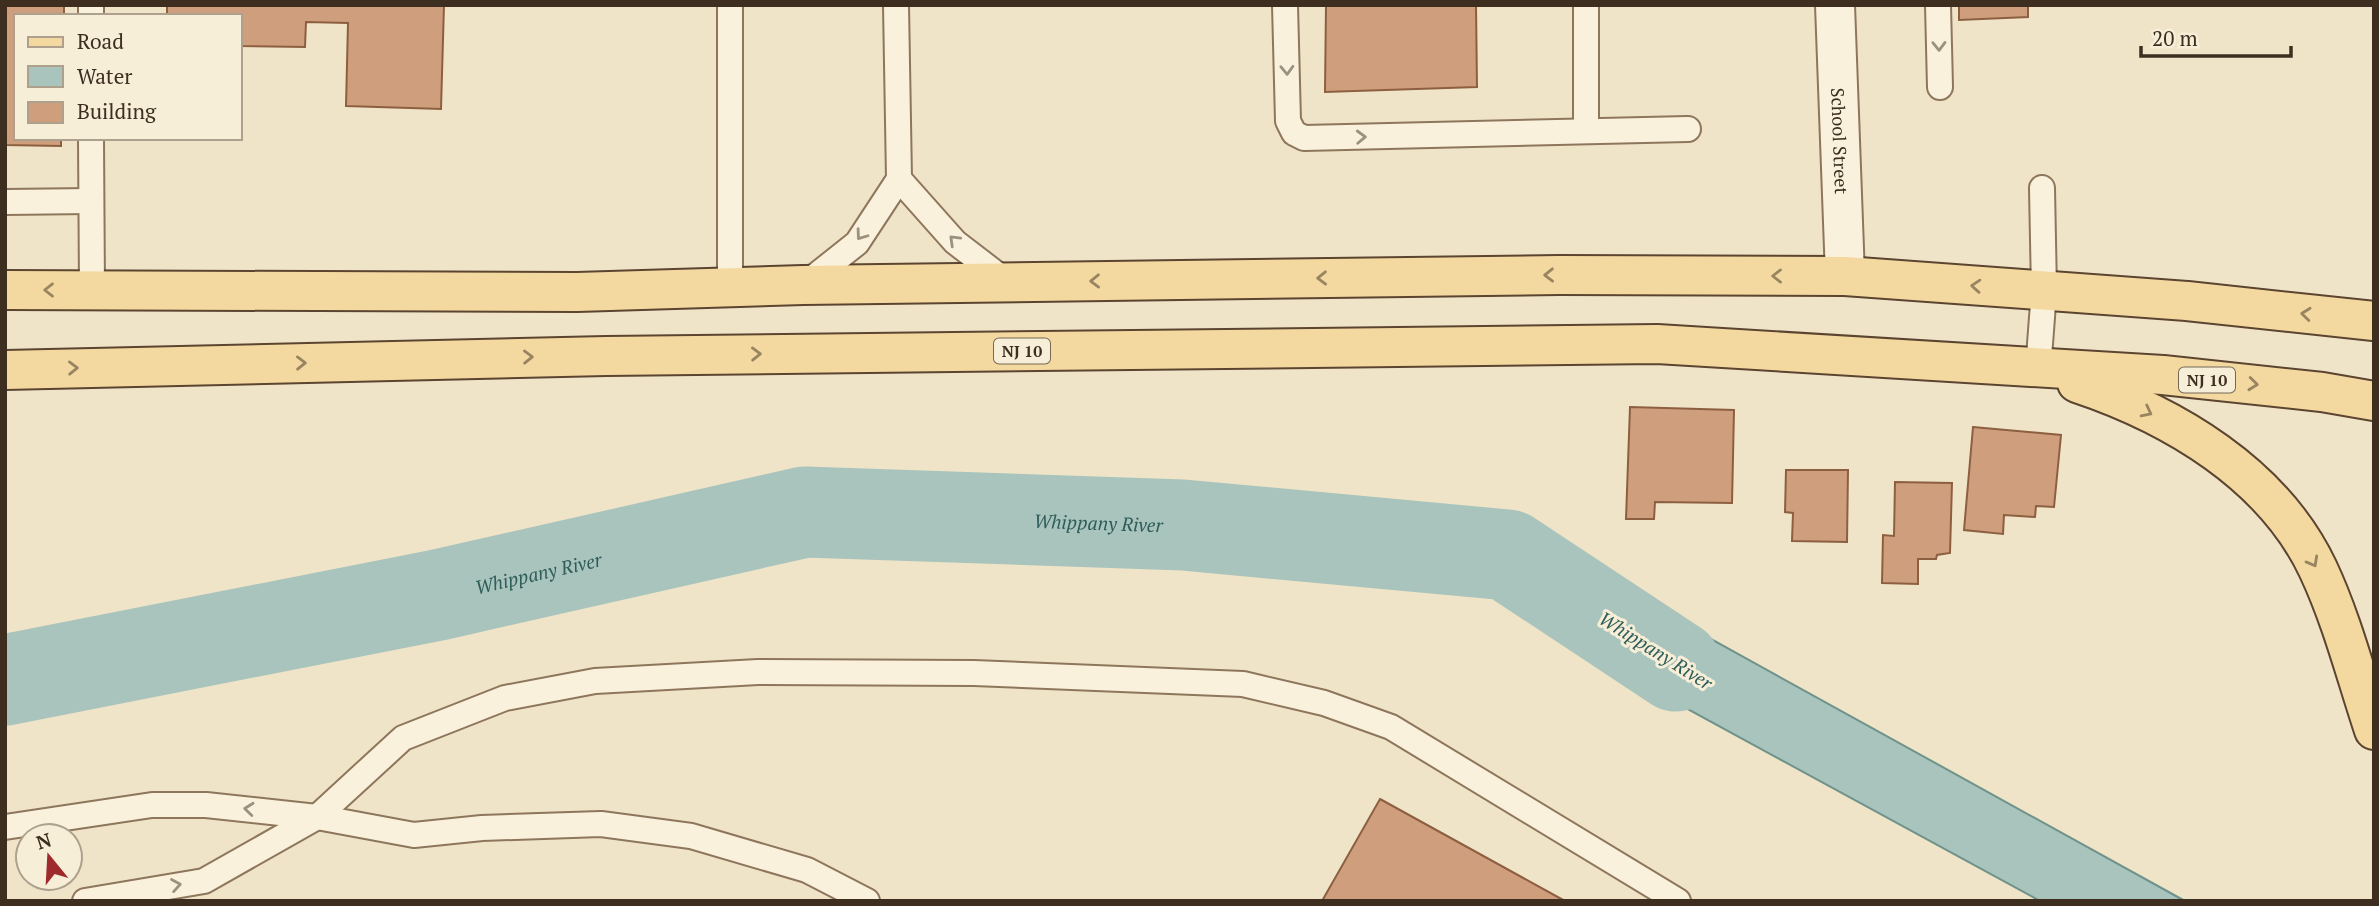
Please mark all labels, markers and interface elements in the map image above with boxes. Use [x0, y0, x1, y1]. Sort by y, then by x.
legend [14, 14, 242, 140]
scale bar [2141, 14, 2292, 58]
text: 20 m [2152, 24, 2198, 52]
text: Road [77, 27, 124, 55]
one-way arrow [1931, 41, 1946, 52]
text: Water [77, 62, 132, 90]
one-way arrow [1279, 65, 1295, 75]
street label: School Street [1826, 87, 1854, 195]
text: Building [77, 97, 157, 125]
one-way arrow [1355, 129, 1366, 144]
one-way arrow [857, 228, 869, 240]
one-way arrow [949, 235, 962, 248]
one-way arrow [1544, 267, 1554, 283]
one-way arrow [1771, 268, 1782, 284]
one-way arrow [1316, 270, 1327, 286]
one-way arrow [1089, 273, 1099, 289]
one-way arrow [1970, 279, 1981, 294]
one-way arrow [43, 282, 53, 298]
one-way arrow [2300, 307, 2311, 322]
road number: NJ 10 [994, 338, 1050, 364]
one-way arrow [751, 346, 762, 362]
one-way arrow [523, 350, 534, 365]
one-way arrow [296, 355, 307, 371]
one-way arrow [68, 361, 79, 376]
road number: NJ 10 [2179, 368, 2235, 392]
one-way arrow [2247, 377, 2259, 392]
one-way arrow [2140, 404, 2152, 418]
water label: Whippany River [1033, 507, 1164, 537]
water label: Whippany River [472, 546, 605, 599]
one-way arrow [2305, 554, 2318, 567]
water label: Whippany River [1595, 605, 1718, 695]
one-way arrow [243, 802, 255, 817]
north arrow [14, 822, 84, 892]
text: N [33, 826, 55, 854]
one-way arrow [170, 878, 182, 893]

